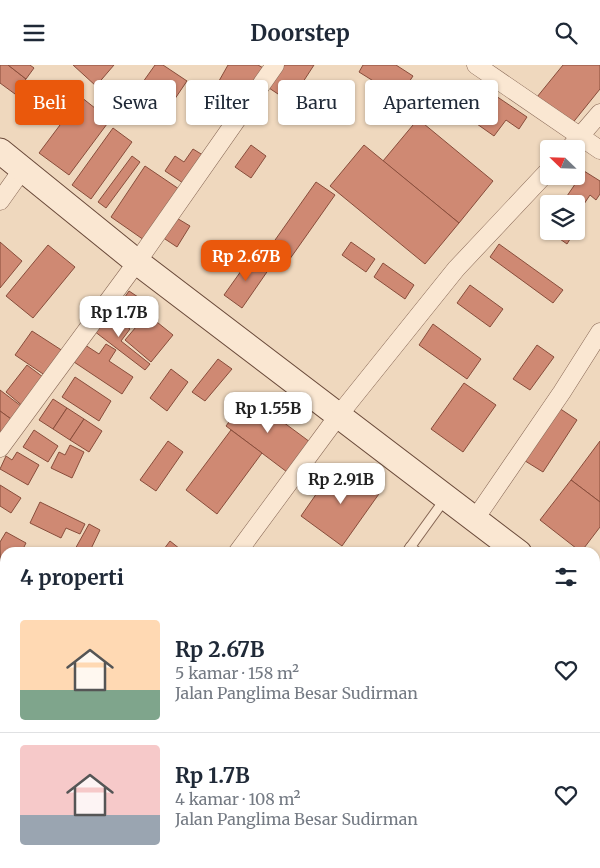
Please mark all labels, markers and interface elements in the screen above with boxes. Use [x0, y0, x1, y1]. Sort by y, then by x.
icon: menu [20, 19, 48, 47]
text: Doorstep [250, 19, 350, 47]
icon: search [552, 19, 580, 47]
chip: Beli [15, 80, 84, 125]
chip: Sewa [94, 80, 176, 125]
chip: Filter [186, 80, 268, 125]
chip: Baru [278, 80, 355, 125]
chip: Apartemen [365, 80, 498, 125]
north arrow [540, 140, 585, 185]
map controls [540, 140, 585, 240]
button: layers [540, 195, 585, 240]
pin: Rp 2.67B [194, 239, 298, 282]
text: Rp 2.67B [212, 246, 280, 266]
pin: Rp 1.7B [73, 295, 165, 338]
text: Rp 1.7B [91, 302, 147, 322]
pin: Rp 1.55B [216, 391, 320, 434]
text: Rp 1.55B [235, 398, 301, 418]
pin: Rp 2.91B [289, 463, 393, 505]
text: Rp 2.91B [308, 469, 374, 489]
icon: filters [552, 563, 580, 591]
text: 4 properti [20, 564, 124, 591]
text: Rp 2.67B [175, 636, 265, 663]
icon: home [60, 640, 120, 700]
icon: heart [552, 656, 580, 684]
text: 5 kamar · 158 m² [175, 663, 299, 683]
text: Jalan Panglima Besar Sudirman [175, 683, 418, 703]
text: Rp 1.7B [175, 762, 250, 789]
icon: home [60, 765, 120, 825]
icon: heart [552, 781, 580, 809]
text: 4 kamar · 108 m² [175, 789, 300, 809]
text: Jalan Panglima Besar Sudirman [175, 809, 418, 829]

